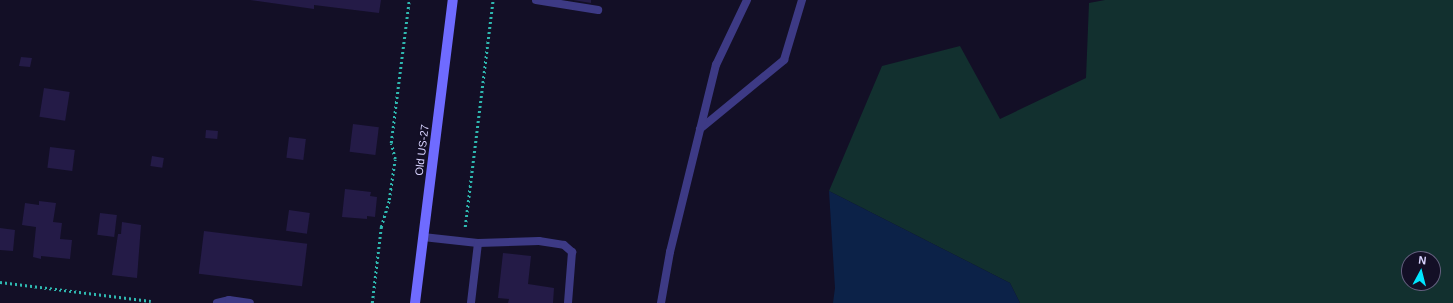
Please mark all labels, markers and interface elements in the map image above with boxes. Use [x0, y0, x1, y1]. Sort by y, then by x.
street label: Old US-27 [412, 124, 432, 176]
north arrow [1401, 251, 1441, 291]
text: N [1418, 254, 1427, 267]

